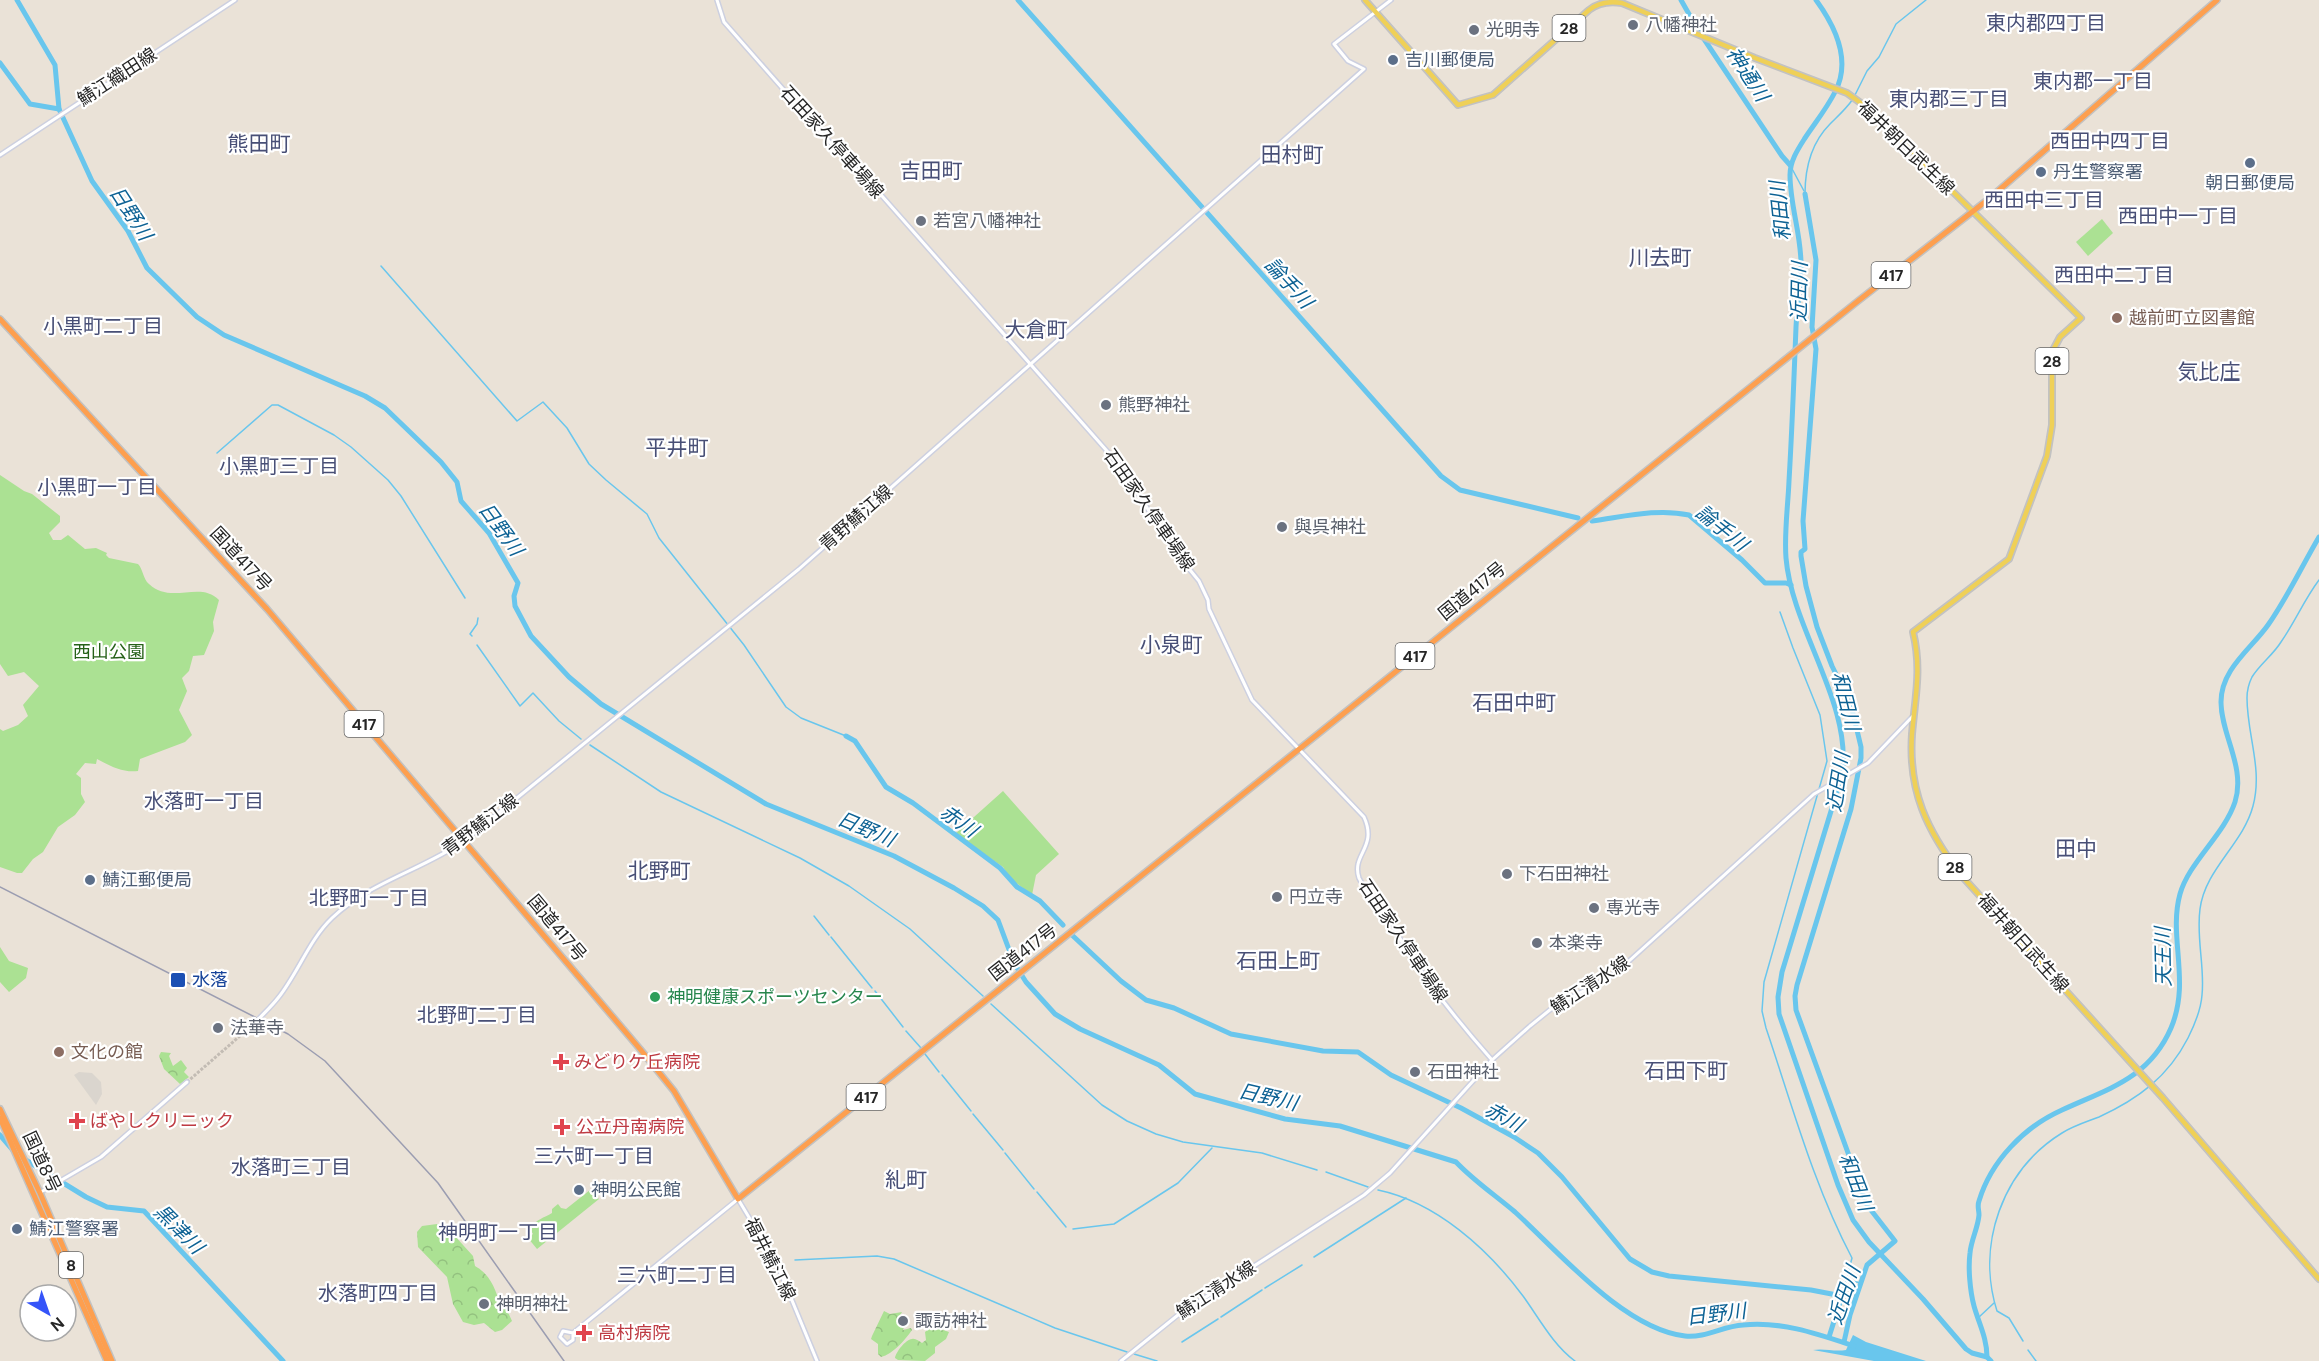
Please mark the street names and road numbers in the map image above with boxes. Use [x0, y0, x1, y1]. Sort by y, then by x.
road number: 28 [1552, 15, 1586, 41]
street label: 鯖江織田線 [73, 42, 161, 112]
street label: 石田家久停車場線 [775, 80, 889, 204]
street label: 福井朝日武生線 [1852, 96, 1960, 200]
road number: 417 [1872, 262, 1910, 288]
road number: 28 [2036, 348, 2068, 374]
street label: 石田家久停車場線 [1098, 444, 1200, 576]
street label: 青野鯖江線 [814, 479, 898, 557]
street label: 国道417号 [205, 522, 277, 596]
street label: 国道417号 [1433, 556, 1511, 626]
road number: 417 [1396, 643, 1434, 669]
road number: 417 [344, 711, 384, 737]
street label: 青野鯖江線 [437, 788, 523, 862]
road number: 28 [1938, 854, 1972, 880]
street label: 石田家久停車場線 [1353, 875, 1453, 1007]
street label: 福井朝日武生線 [1972, 888, 2074, 998]
street label: 国道417号 [522, 890, 592, 966]
street label: 国道417号 [984, 918, 1062, 986]
street label: 鯖江清水線 [1546, 950, 1634, 1020]
road number: 417 [846, 1084, 886, 1110]
street label: 国道8号 [17, 1127, 67, 1197]
street label: 福井鯖江線 [739, 1213, 801, 1305]
road number: 8 [59, 1252, 83, 1278]
street label: 鯖江清水線 [1172, 1255, 1260, 1325]

